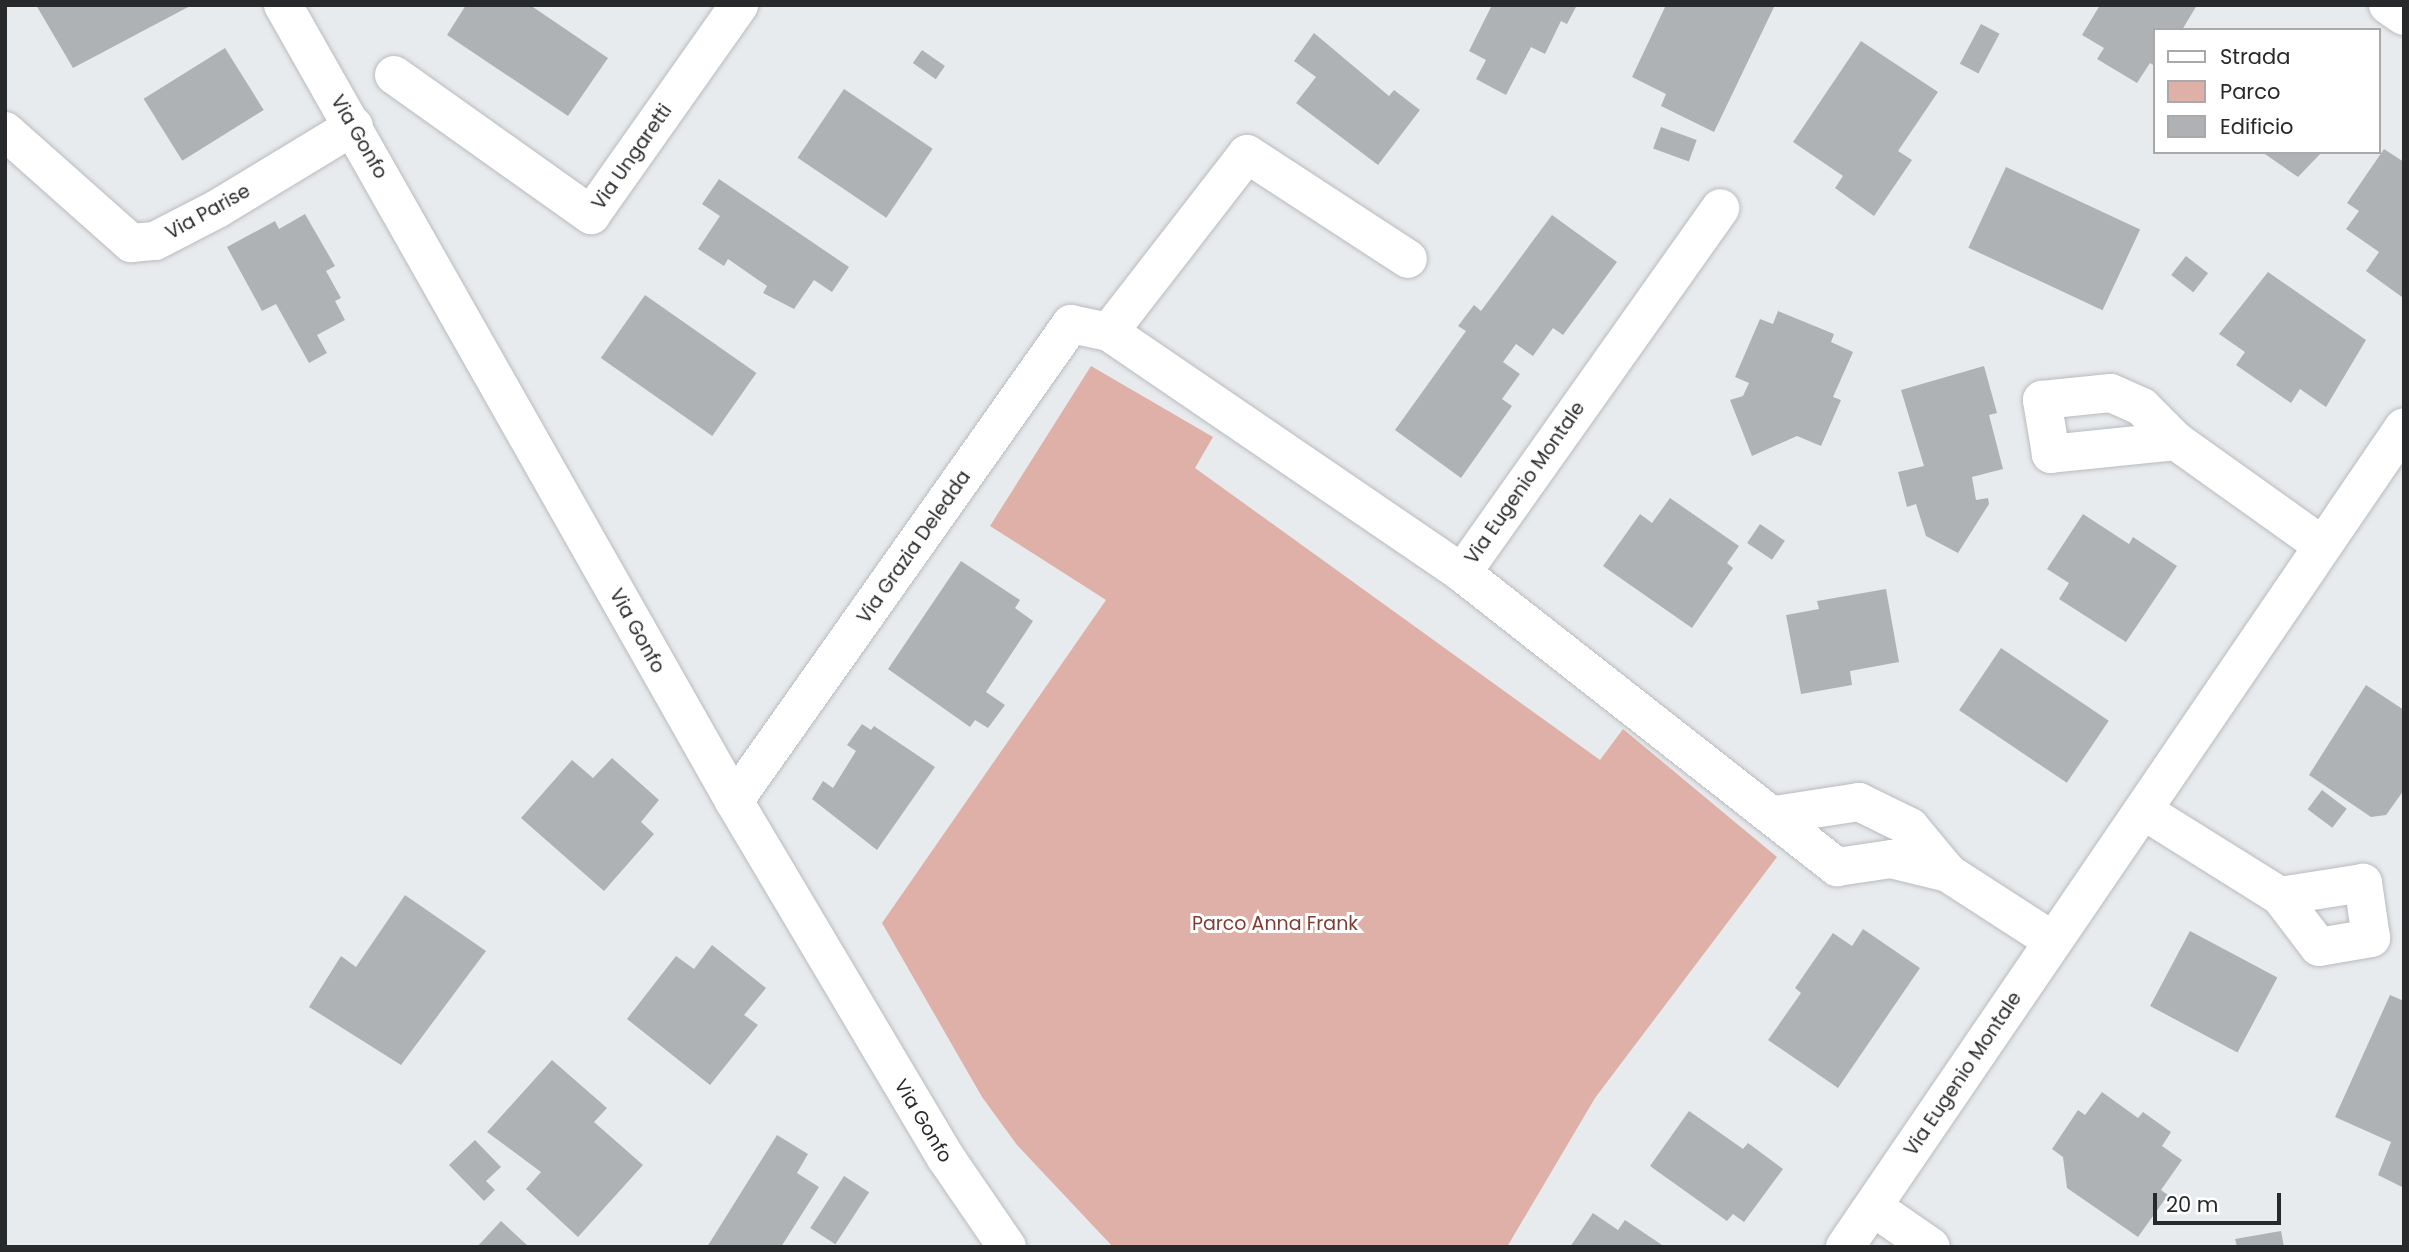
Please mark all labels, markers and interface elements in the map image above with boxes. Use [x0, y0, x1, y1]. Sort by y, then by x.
legend [2154, 28, 2381, 154]
text: Strada [2220, 42, 2290, 71]
text: Parco [2220, 77, 2280, 106]
street label: Via Gonfo [326, 91, 392, 183]
street label: Via Ungaretti [587, 100, 677, 214]
text: Edificio [2220, 112, 2294, 141]
street label: Via Parise [162, 180, 254, 244]
street label: Via Eugenio Montale [1460, 397, 1590, 569]
street label: Via Grazia Deledda [853, 466, 975, 628]
street label: Via Gonfo [604, 585, 670, 677]
park label: Parco Anna Frank [1192, 913, 1358, 935]
street label: Via Eugenio Montale [1900, 988, 2026, 1160]
street label: Via Gonfo [889, 1075, 957, 1167]
scale bar [2157, 1178, 2285, 1222]
text: 20 m [2166, 1190, 2219, 1219]

